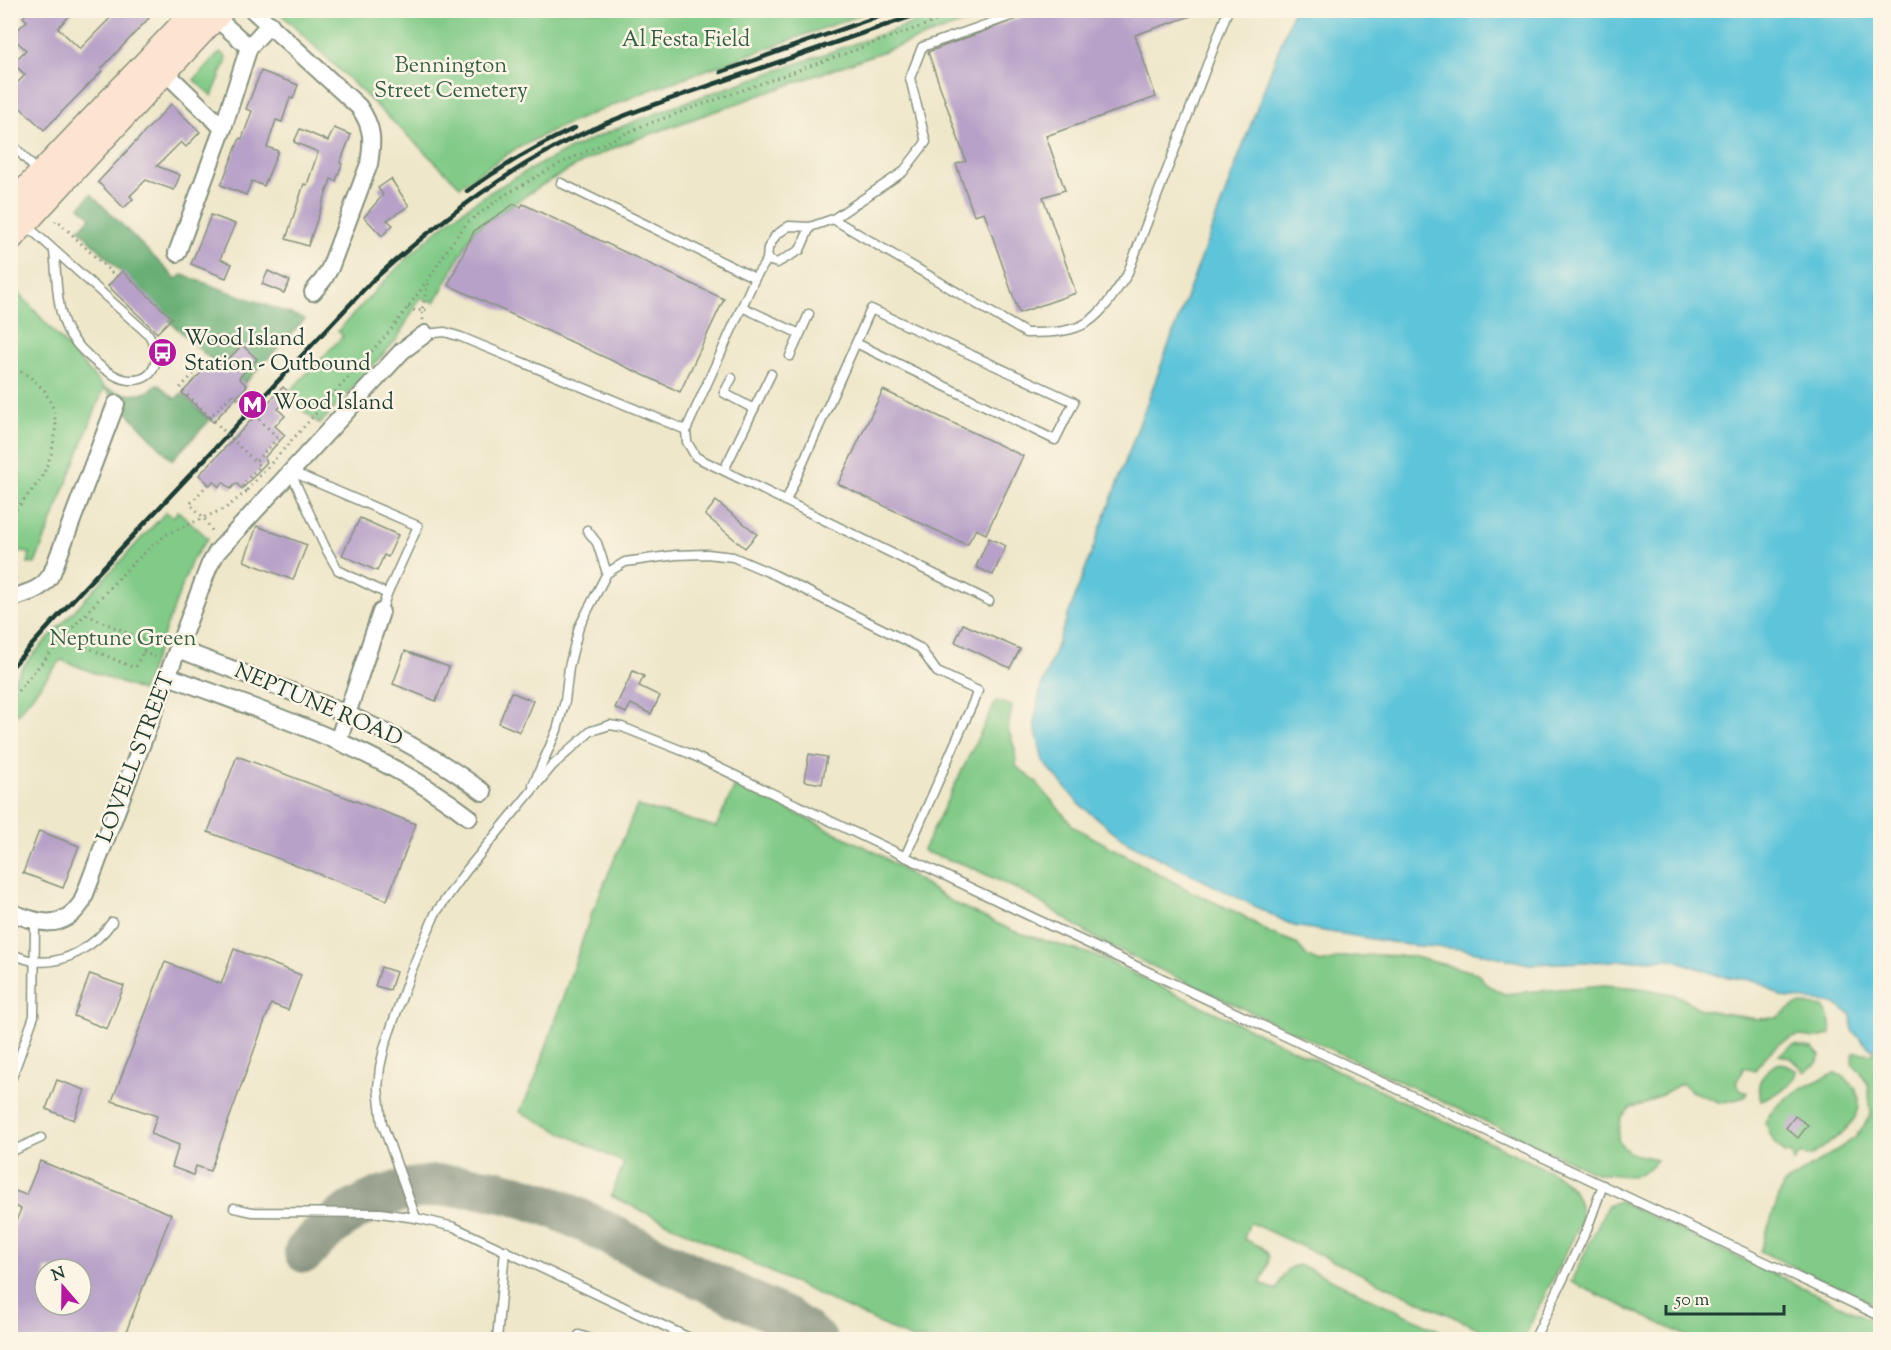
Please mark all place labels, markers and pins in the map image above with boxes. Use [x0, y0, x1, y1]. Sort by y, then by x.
place label: Wood Island Station - Outbound [184, 324, 371, 381]
bus stop icon: Wood Island Station - Outbound [147, 337, 179, 369]
metro station icon: Wood Island [236, 388, 268, 420]
place label: Wood Island [273, 388, 394, 420]

